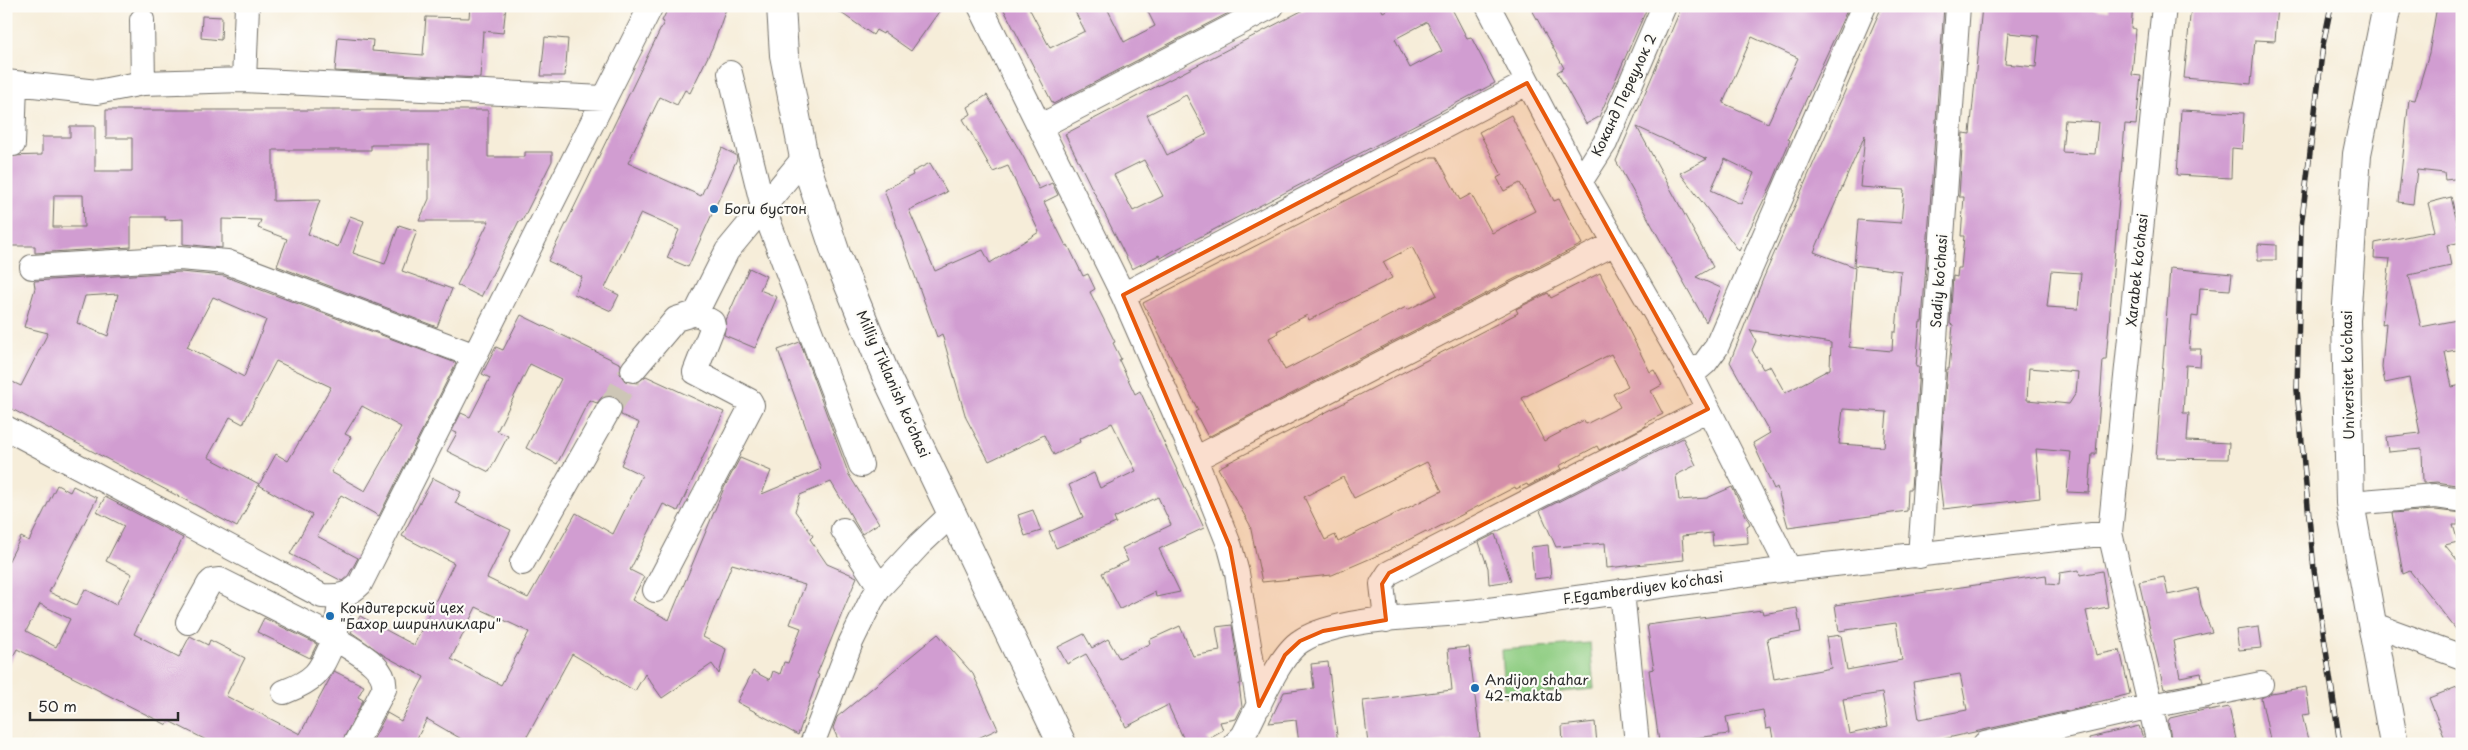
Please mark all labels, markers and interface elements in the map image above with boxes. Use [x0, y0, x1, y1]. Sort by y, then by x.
street label: Коканд Πереулок 2 [1586, 30, 1661, 160]
place label: Боги бустон [724, 198, 807, 219]
marker: Боги бустон [708, 203, 720, 215]
street label: Xarabek ko'chasi [2120, 212, 2153, 327]
street label: Sadiy ko'chasi [1925, 233, 1952, 329]
street label: Milliy Tiklanish ko'chasi [851, 307, 935, 461]
street label: Universitet kо‘chasi [2336, 310, 2359, 440]
street label: F.Egamberdiyev kо‘chasi [1561, 566, 1724, 609]
place label: Кондитерский цех "Бахор ширинликлари" [340, 597, 501, 634]
marker: Кондитерский цех "Бахор ширинликлари" [324, 610, 336, 622]
place label: Andijon shahar 42-maktab [1485, 669, 1589, 706]
marker: Andijon shahar 42-maktab [1469, 682, 1481, 694]
scale bar [30, 690, 178, 722]
text: 50 m [38, 694, 77, 717]

